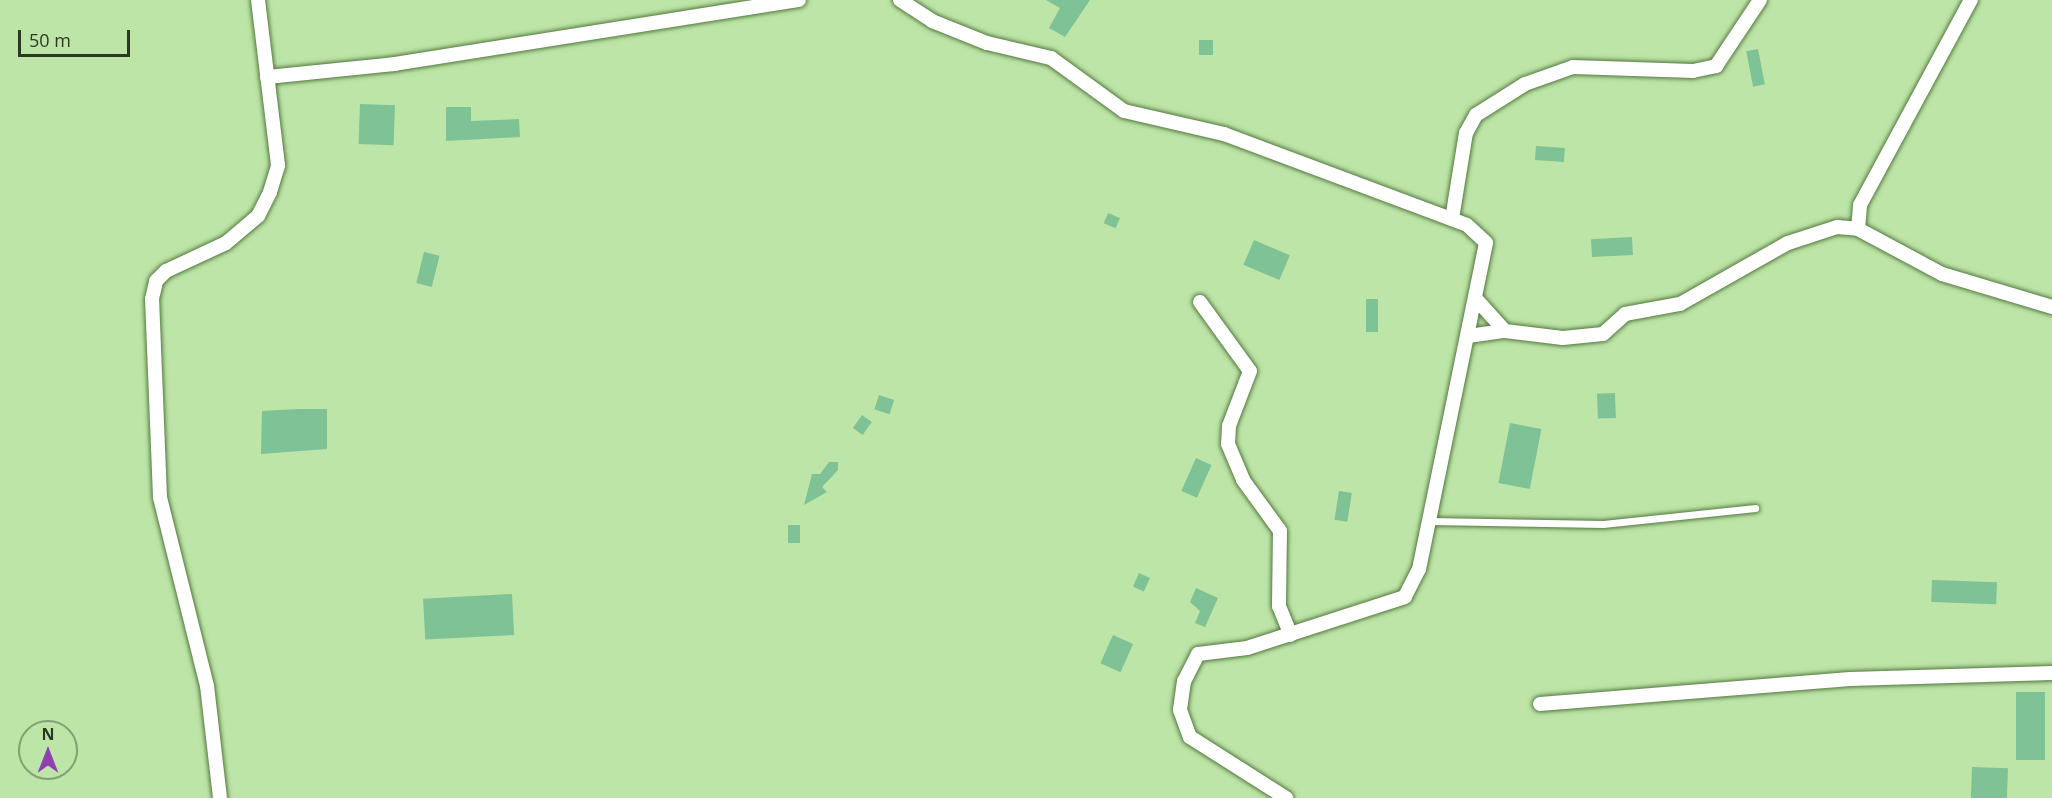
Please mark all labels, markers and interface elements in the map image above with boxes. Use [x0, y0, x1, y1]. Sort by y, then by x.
scale bar [21, 18, 134, 56]
text: 50 m [29, 28, 71, 52]
north arrow [18, 720, 78, 780]
text: N [41, 723, 55, 745]

